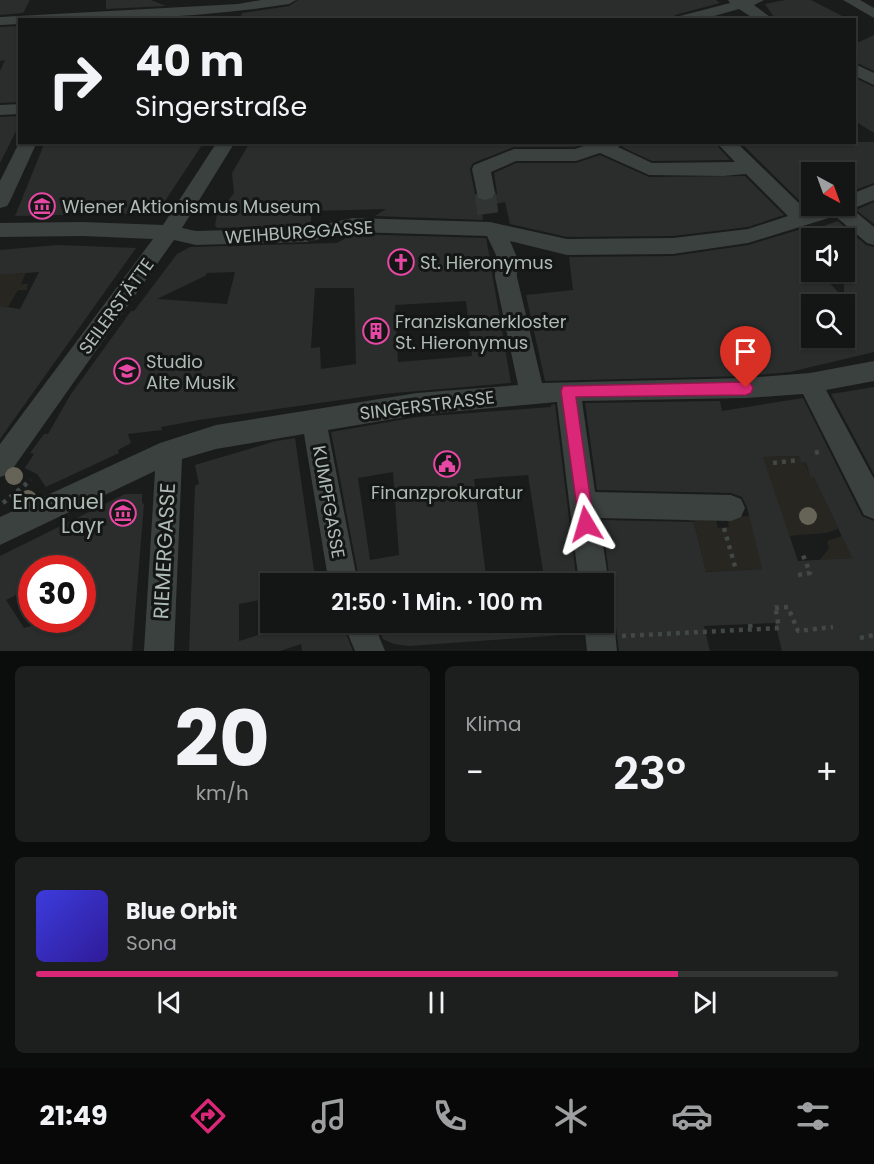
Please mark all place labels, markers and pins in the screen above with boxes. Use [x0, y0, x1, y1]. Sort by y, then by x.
museum icon: Wiener Aktionismus Museum [27, 191, 57, 221]
place label: Wiener Aktionismus Museum [62, 194, 321, 219]
church icon: St. Hieronymus [386, 247, 416, 277]
place label: St. Hieronymus [420, 250, 553, 275]
place label: Franziskanerkloster St. Hieronymus [395, 309, 567, 355]
building icon: Franziskanerkloster St. Hieronymus [361, 316, 391, 346]
pin [720, 326, 771, 388]
place label: Studio Alte Musik [146, 349, 236, 395]
school or university icon: Studio Alte Musik [112, 356, 142, 386]
public building icon: Finanzprokuratur [432, 449, 462, 479]
place label: Finanzprokuratur [371, 480, 523, 505]
place label: Emanuel Layr [12, 487, 104, 540]
museum icon: Emanuel Layr [108, 498, 138, 528]

